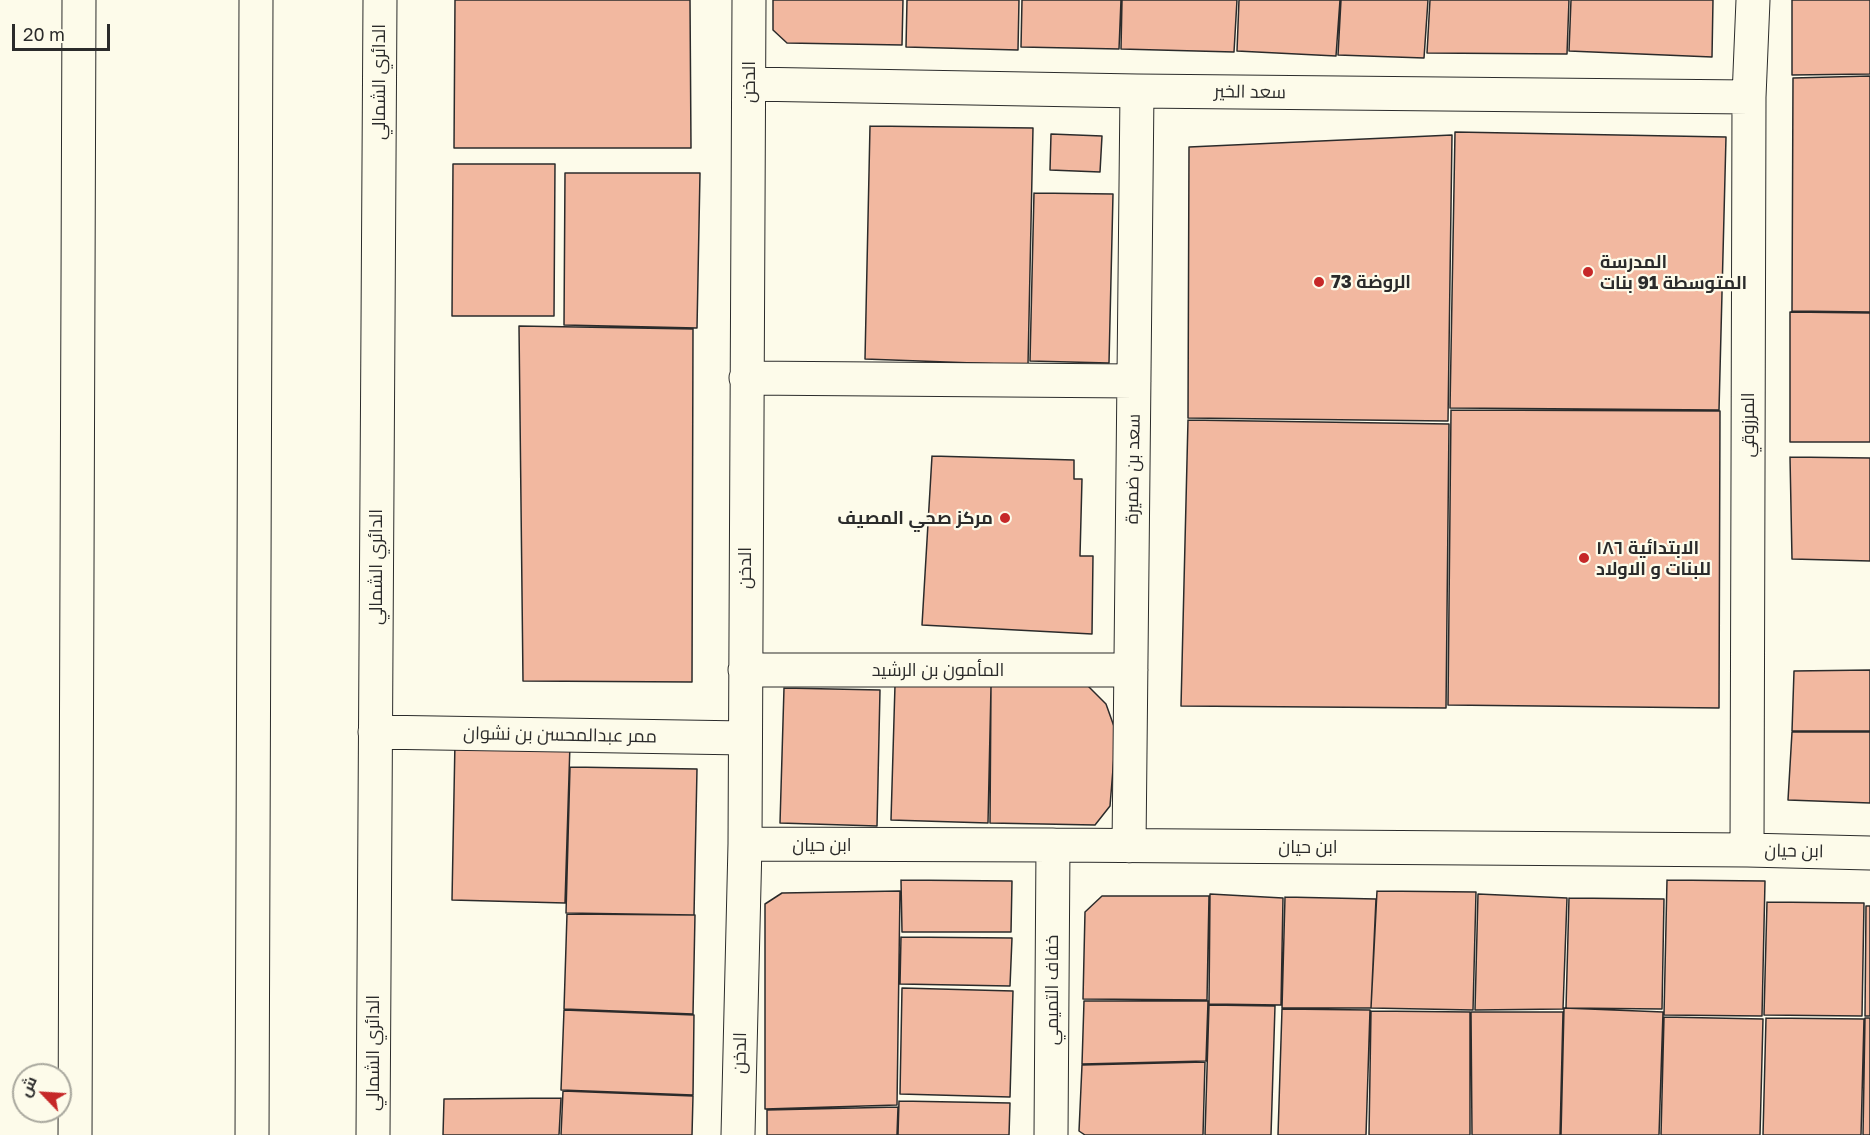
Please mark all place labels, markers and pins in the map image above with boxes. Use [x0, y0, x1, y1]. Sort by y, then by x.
place label: المدرسة المتوسطة 91 بنات [1600, 251, 1747, 294]
marker: المدرسة المتوسطة 91 بنات [1581, 265, 1595, 279]
place label: الروضة 73 [1331, 271, 1411, 293]
marker: الروضة 73 [1312, 275, 1326, 289]
place label: مركز صحي المصيف [837, 507, 993, 529]
marker: مركز صحي المصيف [998, 511, 1012, 525]
place label: الابتدائية ١٨٦ للبنات و الاولاد [1596, 537, 1711, 580]
marker: الابتدائية ١٨٦ للبنات و الاولاد [1577, 551, 1591, 565]

